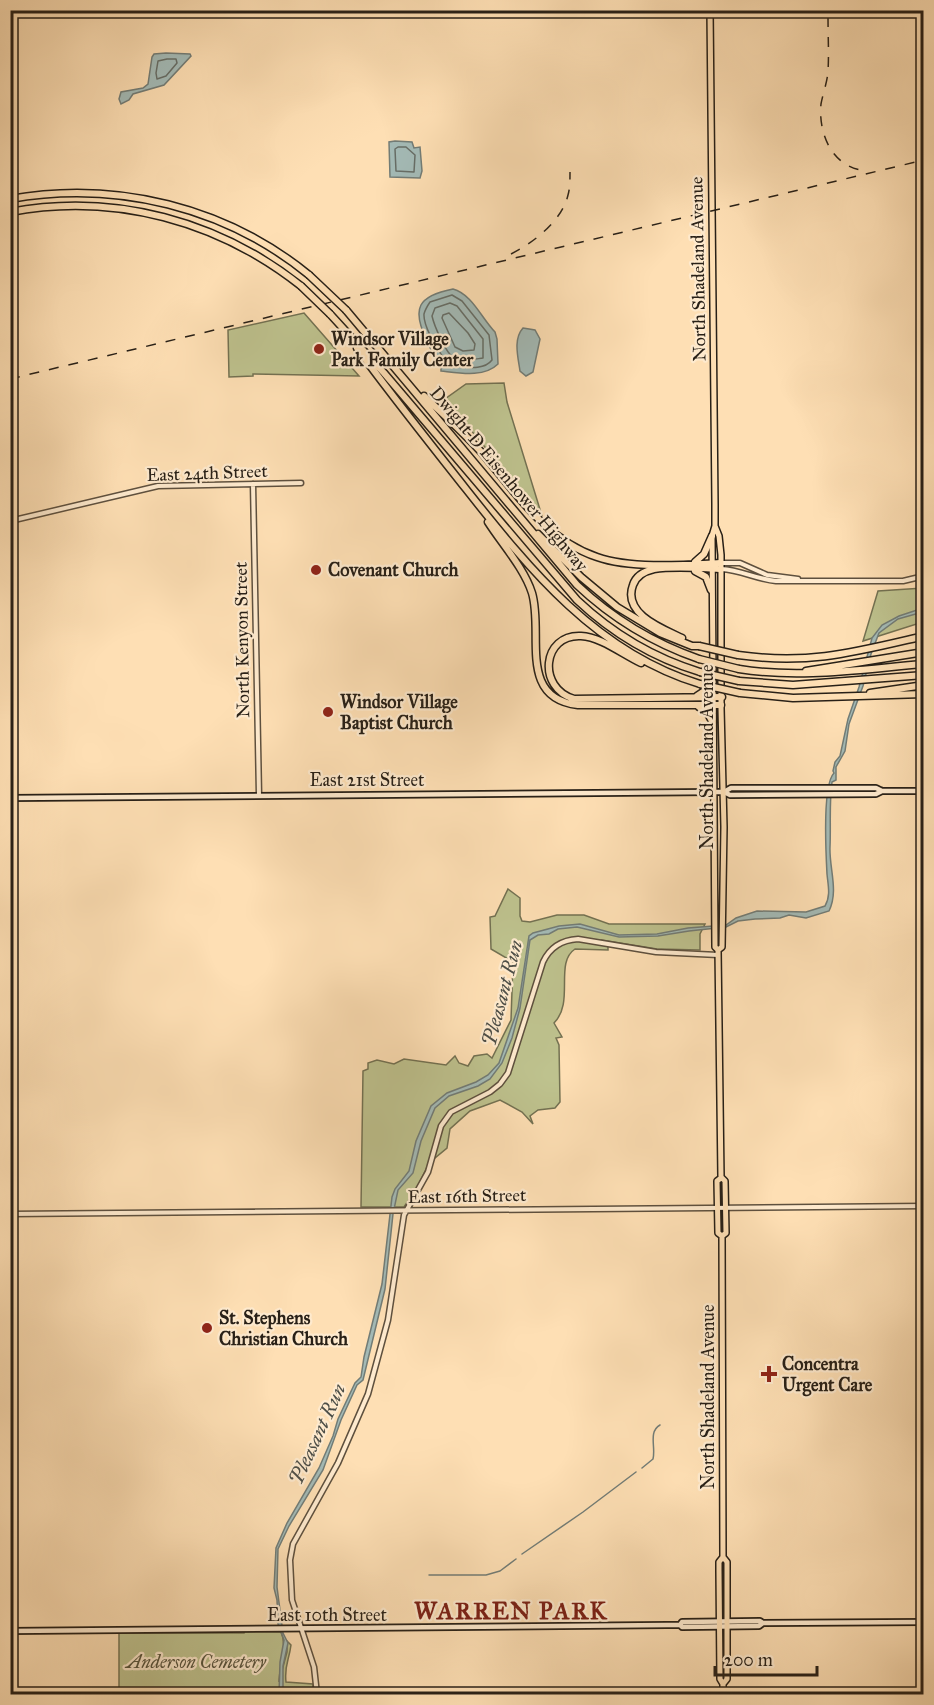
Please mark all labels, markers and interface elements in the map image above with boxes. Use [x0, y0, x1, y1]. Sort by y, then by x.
street label: North Shadeland Avenue [685, 176, 711, 362]
place label: Windsor Village Park Family Center [331, 328, 475, 372]
marker: Windsor Village Park Family Center [312, 342, 326, 356]
street label: Dwight D Eisenhower Highway [424, 382, 593, 577]
street label: East 24th Street [146, 460, 269, 486]
place label: Covenant Church [328, 559, 460, 581]
street label: North Kenyon Street [230, 561, 254, 718]
marker: Covenant Church [309, 563, 323, 577]
street label: North Shadeland Avenue [696, 665, 718, 849]
place label: Windsor Village Baptist Church [340, 691, 458, 735]
marker: Windsor Village Baptist Church [321, 705, 335, 719]
street label: East 21st Street [310, 769, 425, 791]
water label: Pleasant Run [476, 937, 528, 1048]
street label: East 16th Street [408, 1184, 527, 1208]
street label: North Shadeland Avenue [697, 1305, 719, 1489]
place label: St. Stephens Christian Church [219, 1307, 349, 1350]
marker: St. Stephens Christian Church [200, 1321, 214, 1335]
place label: Concentra Urgent Care [782, 1353, 873, 1397]
marker: Concentra Urgent Care [760, 1365, 778, 1383]
water label: Pleasant Run [283, 1379, 351, 1488]
district label: WARREN PARK [414, 1596, 608, 1626]
street label: East 10th Street [267, 1604, 388, 1626]
scale bar [715, 1639, 817, 1677]
text: 200 m [724, 1649, 773, 1671]
park label: Anderson Cemetery [124, 1651, 267, 1673]

